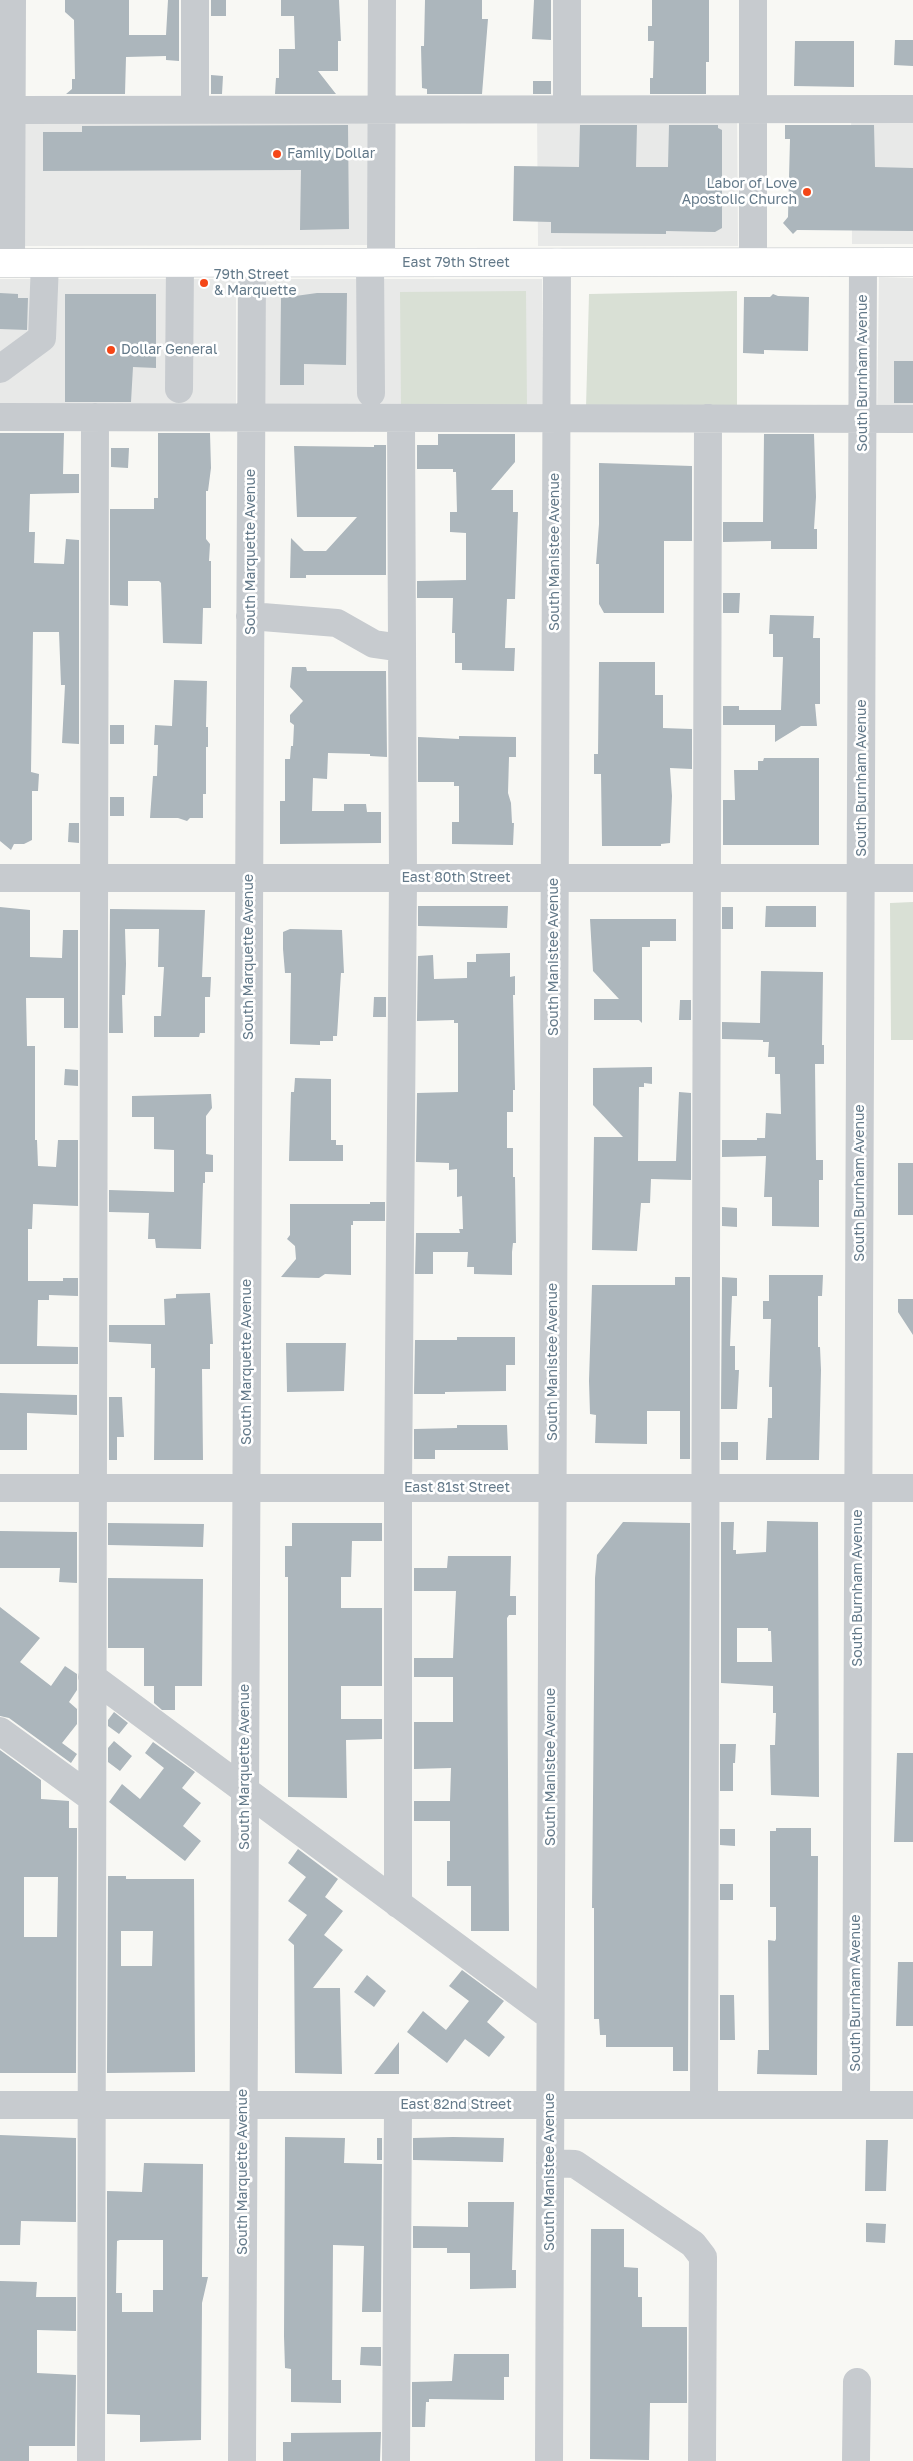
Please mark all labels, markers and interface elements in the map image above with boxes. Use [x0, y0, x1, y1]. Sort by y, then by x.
place label: Family Dollar [287, 146, 375, 162]
marker: Family Dollar [271, 148, 283, 160]
place label: Labor of Love Apostolic Church [682, 176, 797, 208]
marker: Labor of Love Apostolic Church [801, 186, 813, 198]
street label: East 79th Street [402, 255, 510, 271]
place label: 79th Street & Marquette [214, 267, 297, 300]
marker: 79th Street & Marquette [198, 277, 210, 289]
street label: South Burnham Avenue [855, 294, 871, 452]
place label: Dollar General [121, 342, 217, 358]
marker: Dollar General [105, 344, 117, 356]
street label: South Marquette Avenue [243, 469, 259, 635]
street label: South Manistee Avenue [547, 473, 563, 631]
street label: South Burnham Avenue [854, 699, 870, 857]
street label: East 80th Street [401, 870, 511, 886]
street label: South Marquette Avenue [241, 874, 257, 1040]
street label: South Manistee Avenue [546, 878, 562, 1036]
street label: South Burnham Avenue [852, 1104, 868, 1262]
street label: South Marquette Avenue [239, 1279, 255, 1445]
street label: South Manistee Avenue [545, 1283, 561, 1441]
street label: East 81st Street [404, 1480, 510, 1496]
street label: South Burnham Avenue [850, 1509, 866, 1667]
street label: South Marquette Avenue [237, 1684, 253, 1850]
street label: South Manistee Avenue [543, 1688, 559, 1846]
street label: South Burnham Avenue [848, 1914, 864, 2072]
street label: South Marquette Avenue [235, 2089, 251, 2255]
street label: South Manistee Avenue [542, 2093, 558, 2251]
street label: East 82nd Street [400, 2097, 512, 2113]

